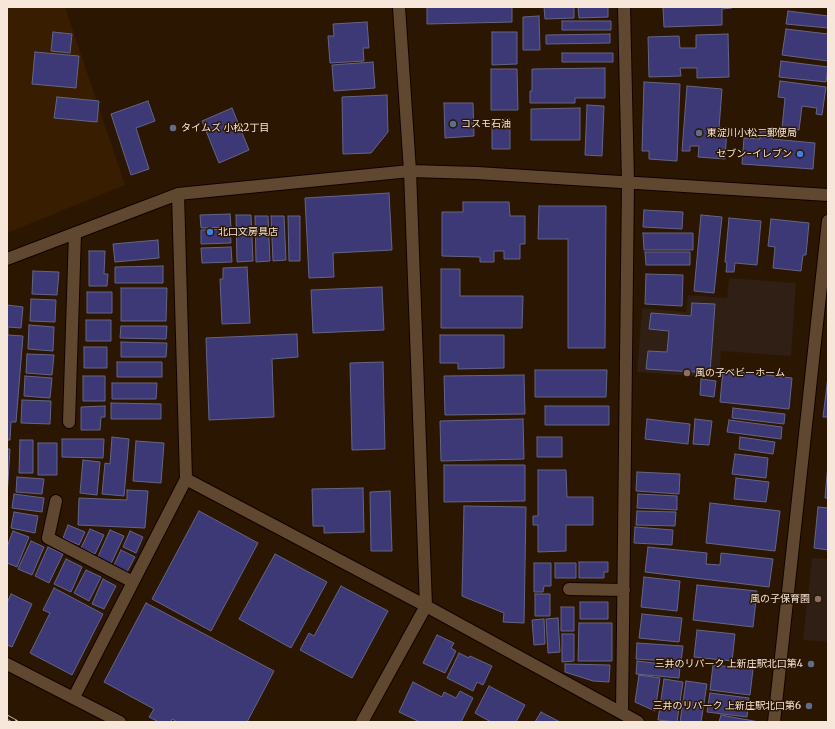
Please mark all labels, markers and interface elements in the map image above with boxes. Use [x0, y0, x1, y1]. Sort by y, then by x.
place label: コスモ石油 [461, 118, 511, 130]
marker: コスモ石油 [448, 119, 458, 129]
place label: タイムズ 小松2丁目 [181, 122, 269, 134]
marker: タイムズ 小松2丁目 [168, 123, 178, 133]
place label: 東淀川小松二郵便局 [707, 127, 797, 139]
marker: 東淀川小松二郵便局 [694, 128, 704, 138]
place label: セブン-イレブン [716, 148, 792, 160]
marker: セブン-イレブン [795, 149, 805, 159]
place label: 北口文房具店 [218, 226, 278, 238]
marker: 北口文房具店 [205, 227, 215, 237]
place label: 風の子ベビーホーム [695, 367, 785, 379]
marker: 風の子ベビーホーム [682, 368, 692, 378]
place label: 風の子保育園 [750, 593, 810, 605]
marker: 風の子保育園 [813, 594, 823, 604]
place label: 三井のリパーク 上新庄駅北口第4 [654, 658, 803, 670]
marker: 三井のリパーク 上新庄駅北口第4 [806, 659, 816, 669]
place label: 三井のリパーク 上新庄駅北口第6 [653, 700, 801, 712]
marker: 三井のリパーク 上新庄駅北口第6 [804, 701, 814, 711]

